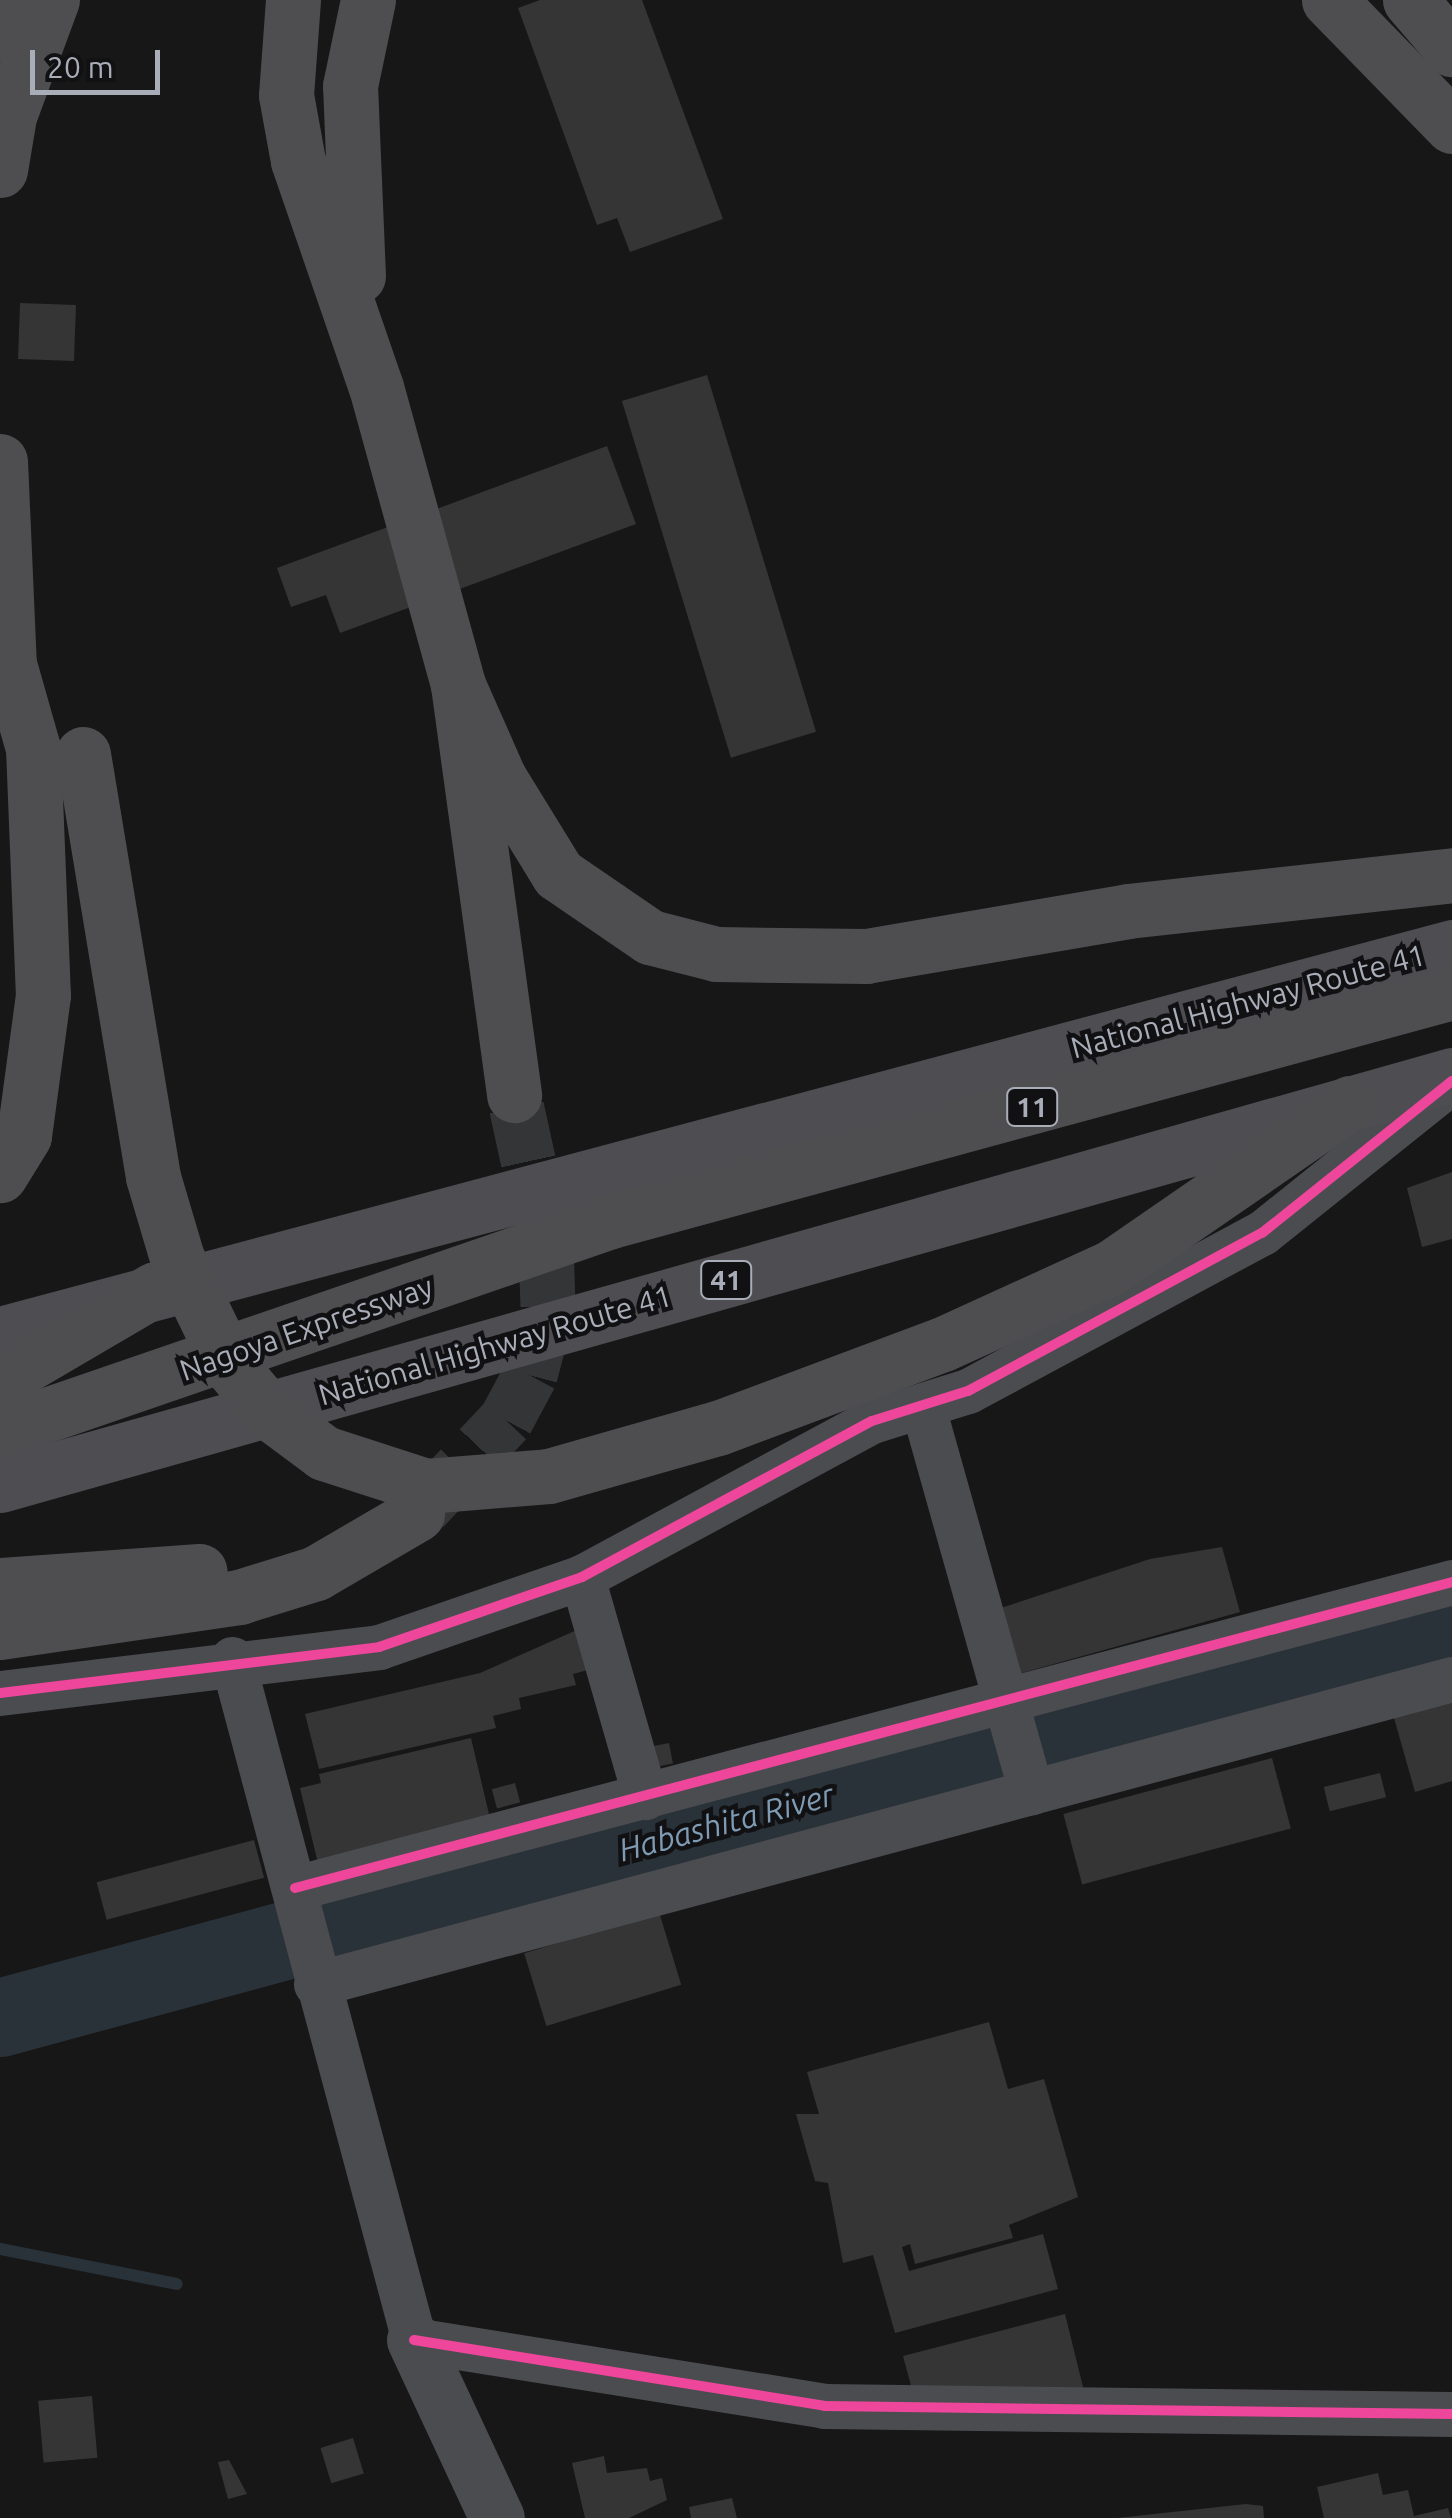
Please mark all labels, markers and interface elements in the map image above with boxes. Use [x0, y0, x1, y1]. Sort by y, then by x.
scale bar [35, 30, 165, 92]
text: 20 m [47, 50, 114, 84]
street label: National Highway Route 41 [1067, 936, 1429, 1066]
road number: 11 [1004, 1084, 1060, 1130]
road number: 41 [698, 1257, 754, 1303]
street label: Nagoya Expressway [175, 1268, 437, 1388]
street label: National Highway Route 41 [314, 1277, 676, 1413]
water label: Habashita River [614, 1775, 838, 1869]

